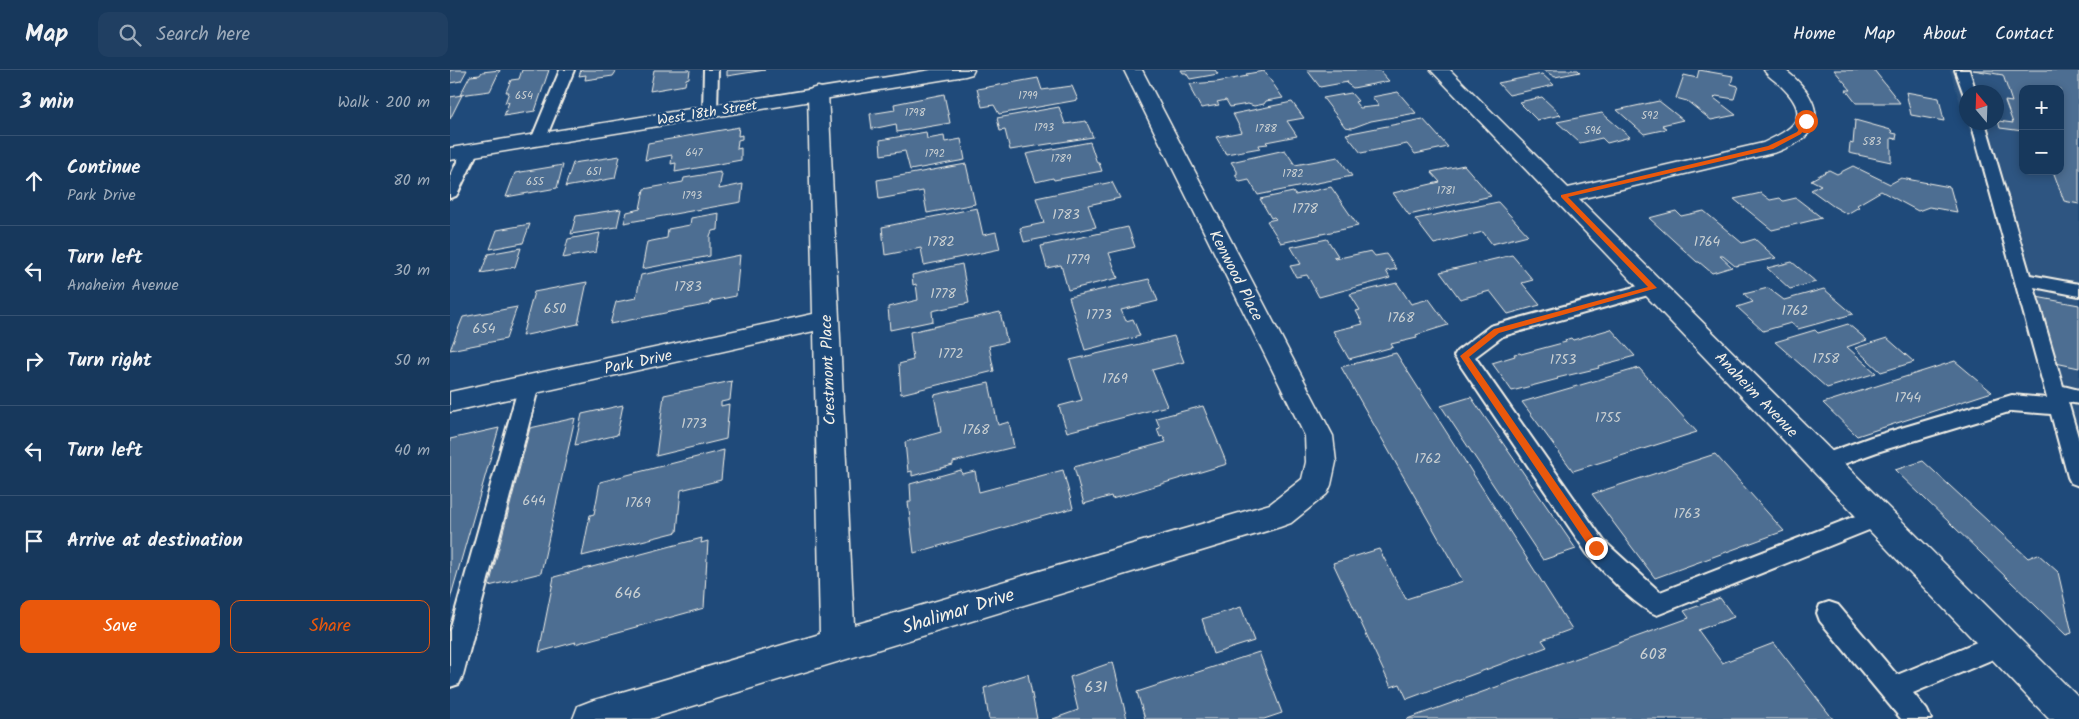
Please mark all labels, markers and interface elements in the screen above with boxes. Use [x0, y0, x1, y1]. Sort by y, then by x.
search box [98, 12, 448, 57]
text: Map [25, 15, 68, 54]
text: Search here [156, 20, 250, 50]
text: Home [1793, 20, 1836, 49]
text: Map [1864, 20, 1895, 49]
text: About [1923, 20, 1967, 49]
text: Contact [1995, 20, 2054, 49]
icon: search [116, 21, 144, 49]
north arrow [1959, 85, 2004, 130]
map controls [2019, 85, 2064, 175]
button: + [2019, 85, 2064, 130]
text: 3 min [20, 86, 74, 119]
house number: 654 [515, 87, 533, 105]
house number: 1799 [1018, 87, 1038, 105]
text: Walk · 200 m [337, 90, 430, 115]
street label: West 18th Street [656, 94, 759, 132]
house number: 1798 [905, 104, 926, 122]
house number: 592 [1641, 107, 1659, 125]
route start [1795, 110, 1818, 133]
house number: 1793 [1034, 119, 1054, 137]
house number: 1788 [1255, 120, 1277, 138]
house number: 596 [1584, 122, 1602, 140]
button: − [2019, 130, 2064, 175]
house number: 583 [1863, 133, 1881, 151]
house number: 647 [685, 144, 704, 162]
house number: 1792 [925, 145, 945, 163]
house number: 1789 [1051, 150, 1072, 168]
text: Continue [67, 153, 140, 183]
house number: 651 [586, 163, 602, 181]
house number: 1782 [1282, 165, 1304, 183]
icon: ahead [20, 167, 48, 195]
text: 80 m [393, 168, 430, 193]
house number: 655 [526, 173, 545, 191]
house number: 1781 [1437, 182, 1455, 200]
text: Park Drive [67, 183, 136, 208]
house number: 1793 [682, 187, 702, 205]
house number: 1778 [1292, 198, 1318, 220]
house number: 1783 [1052, 204, 1080, 226]
street label: Kenwood Place [1202, 226, 1269, 326]
house number: 1782 [927, 231, 955, 253]
house number: 1764 [1694, 231, 1720, 253]
text: Turn left [67, 243, 142, 273]
house number: 1779 [1066, 249, 1090, 271]
icon: left [20, 257, 48, 285]
text: 30 m [394, 258, 430, 283]
text: Anaheim Avenue [67, 273, 179, 298]
house number: 1783 [674, 276, 702, 298]
house number: 1778 [930, 283, 956, 305]
house number: 650 [544, 298, 566, 320]
house number: 1762 [1782, 300, 1808, 322]
house number: 1773 [1086, 304, 1112, 326]
house number: 1768 [1387, 307, 1415, 329]
street label: Crestmont Place [814, 314, 843, 426]
house number: 654 [472, 318, 496, 340]
street label: Park Drive [602, 343, 675, 382]
house number: 1772 [938, 343, 964, 365]
text: Turn right [67, 346, 152, 376]
street label: Anaheim Avenue [1708, 346, 1804, 444]
icon: right [20, 347, 48, 375]
text: 50 m [394, 348, 430, 373]
house number: 1758 [1813, 348, 1840, 370]
house number: 1753 [1550, 349, 1576, 371]
house number: 1769 [1102, 368, 1128, 390]
house number: 1744 [1895, 387, 1921, 409]
house number: 1755 [1595, 407, 1622, 429]
house number: 1773 [681, 413, 707, 435]
house number: 1768 [962, 419, 990, 441]
text: Turn left [67, 436, 142, 466]
icon: left [20, 437, 48, 465]
text: 40 m [394, 438, 430, 463]
house number: 1762 [1415, 448, 1441, 470]
house number: 644 [522, 490, 546, 512]
house number: 1769 [625, 492, 651, 514]
house number: 1763 [1674, 503, 1700, 525]
text: Arrive at destination [67, 526, 243, 556]
icon: arrive [20, 527, 48, 555]
route end [1585, 537, 1608, 560]
street label: Shalimar Drive [899, 580, 1019, 643]
house number: 646 [615, 581, 641, 606]
button: Save [20, 600, 220, 653]
button: Share [230, 600, 430, 653]
house number: 608 [1640, 642, 1667, 667]
house number: 631 [1084, 675, 1108, 700]

